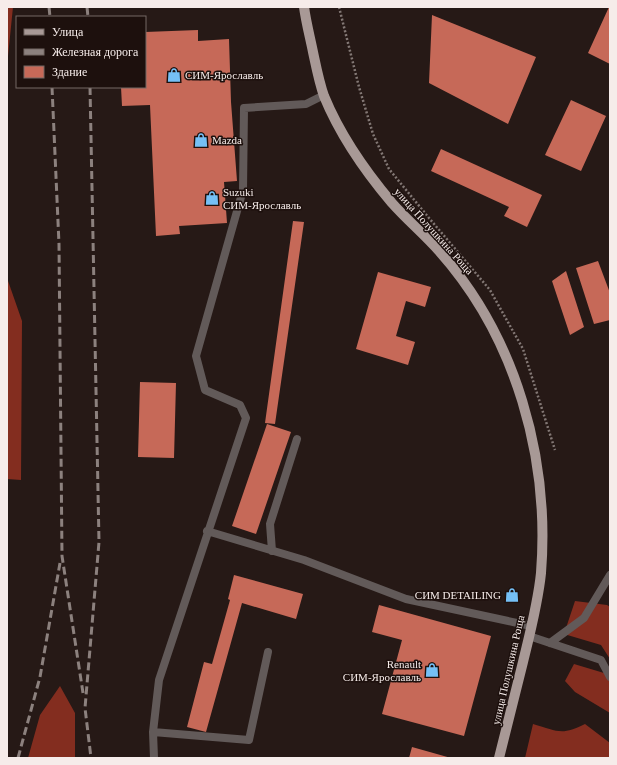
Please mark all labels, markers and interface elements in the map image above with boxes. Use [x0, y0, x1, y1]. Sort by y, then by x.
legend [16, 16, 146, 88]
text: Улица [52, 25, 84, 39]
text: Железная дорога [52, 45, 139, 59]
text: Здание [52, 65, 87, 79]
shop icon: СИМ-Ярославль [166, 67, 182, 83]
place label: СИМ-Ярославль [185, 69, 263, 81]
shop icon: Mazda [193, 132, 209, 148]
place label: Mazda [212, 134, 242, 146]
street label: улица Полушкина Роща [392, 185, 476, 277]
place label: Suzuki СИМ-Ярославль [223, 186, 301, 211]
shop icon: Suzuki СИМ-Ярославль [204, 190, 220, 206]
shop icon: СИМ DETAILING [504, 587, 520, 603]
place label: СИМ DETAILING [415, 589, 501, 601]
street label: улица Полушкина Роща [490, 614, 526, 726]
place label: Renault СИМ-Ярославль [343, 658, 421, 683]
shop icon: Renault СИМ-Ярославль [424, 662, 440, 678]

